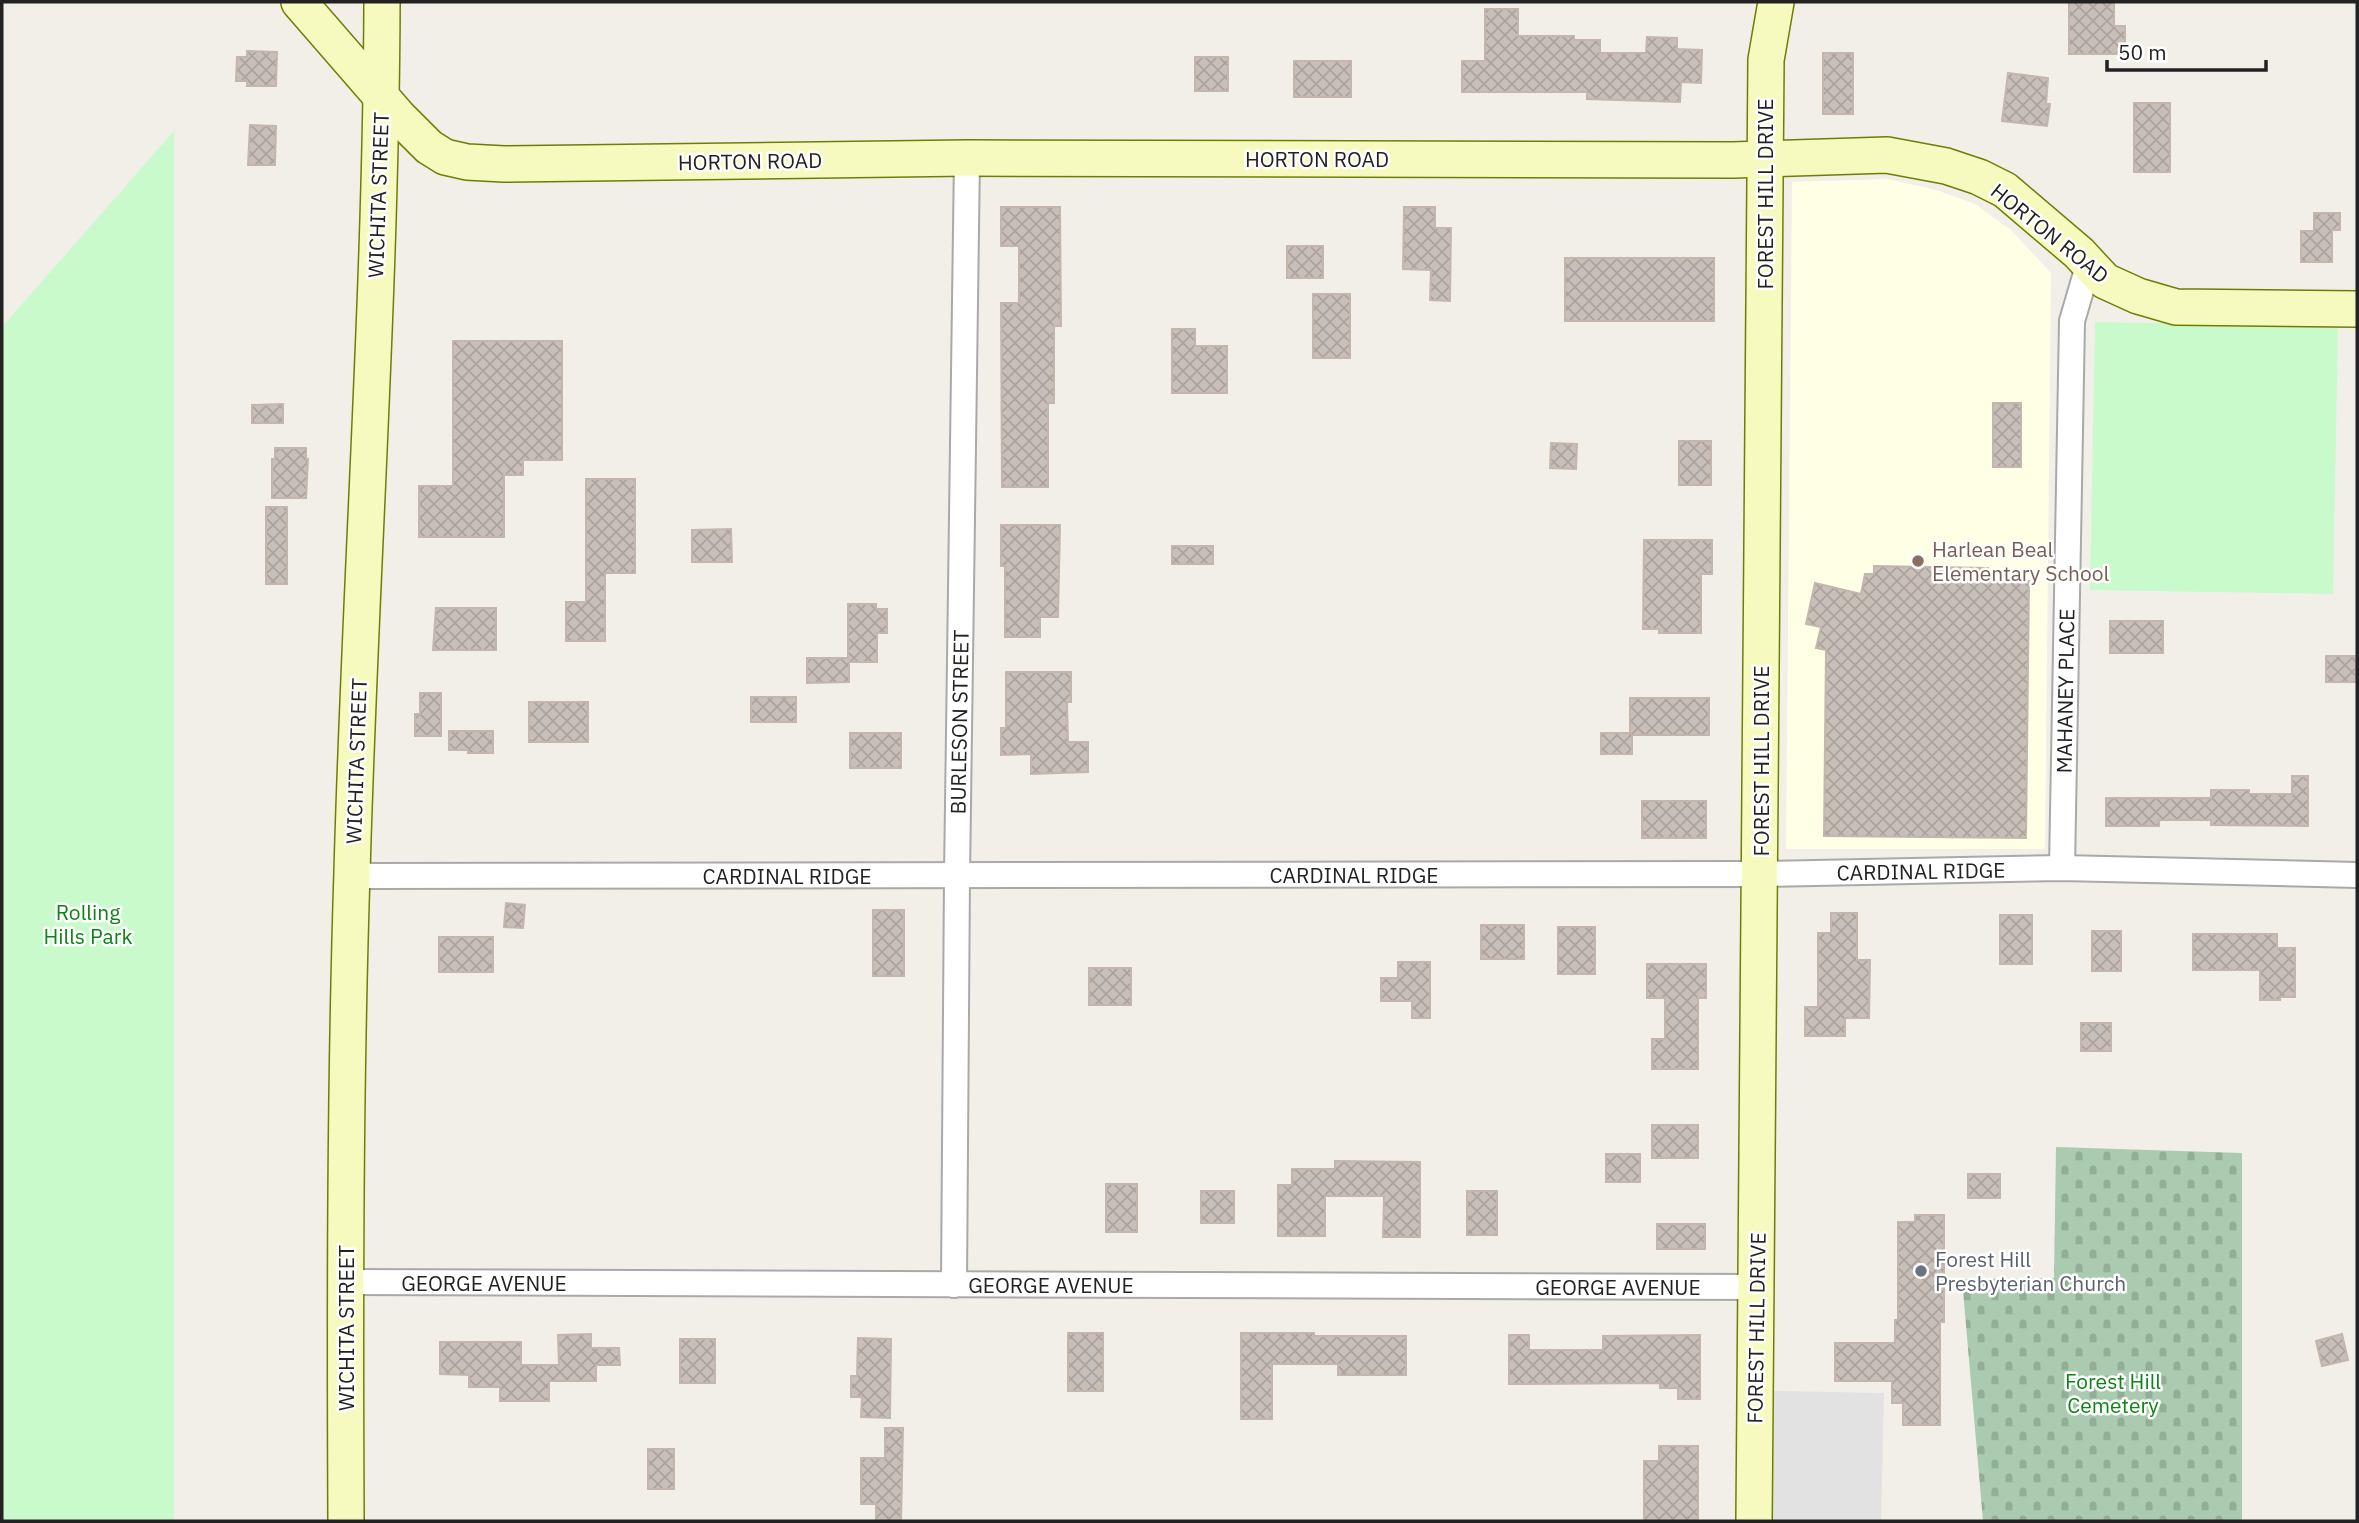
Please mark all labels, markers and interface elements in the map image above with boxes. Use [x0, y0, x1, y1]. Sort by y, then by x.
scale bar [2107, 28, 2266, 72]
text: 50 m [2118, 38, 2167, 66]
street label: FOREST HILL DRIVE [1751, 98, 1779, 290]
street label: WICHITA STREET [361, 111, 395, 279]
street label: HORTON ROAD [1245, 145, 1389, 173]
street label: HORTON ROAD [678, 146, 822, 176]
street label: HORTON ROAD [1985, 177, 2115, 289]
place label: Harlean Beal Elementary School [1932, 535, 2109, 587]
marker: Harlean Beal Elementary School [1910, 553, 1926, 569]
street label: MAHANEY PLACE [2050, 608, 2080, 774]
street label: BURLESON STREET [943, 629, 975, 815]
street label: FOREST HILL DRIVE [1747, 665, 1775, 857]
street label: WICHITA STREET [339, 677, 373, 845]
street label: CARDINAL RIDGE [1836, 856, 2006, 886]
street label: CARDINAL RIDGE [1270, 861, 1439, 889]
street label: CARDINAL RIDGE [703, 862, 872, 890]
park label: Rolling Hills Park [43, 898, 133, 950]
street label: FOREST HILL DRIVE [1740, 1232, 1772, 1424]
street label: WICHITA STREET [332, 1245, 360, 1411]
place label: Forest Hill Presbyterian Church [1935, 1245, 2126, 1297]
marker: Forest Hill Presbyterian Church [1913, 1263, 1929, 1279]
street label: GEORGE AVENUE [401, 1269, 567, 1297]
street label: GEORGE AVENUE [968, 1271, 1134, 1299]
street label: GEORGE AVENUE [1535, 1273, 1701, 1301]
park label: Forest Hill Cemetery [2065, 1367, 2161, 1419]

